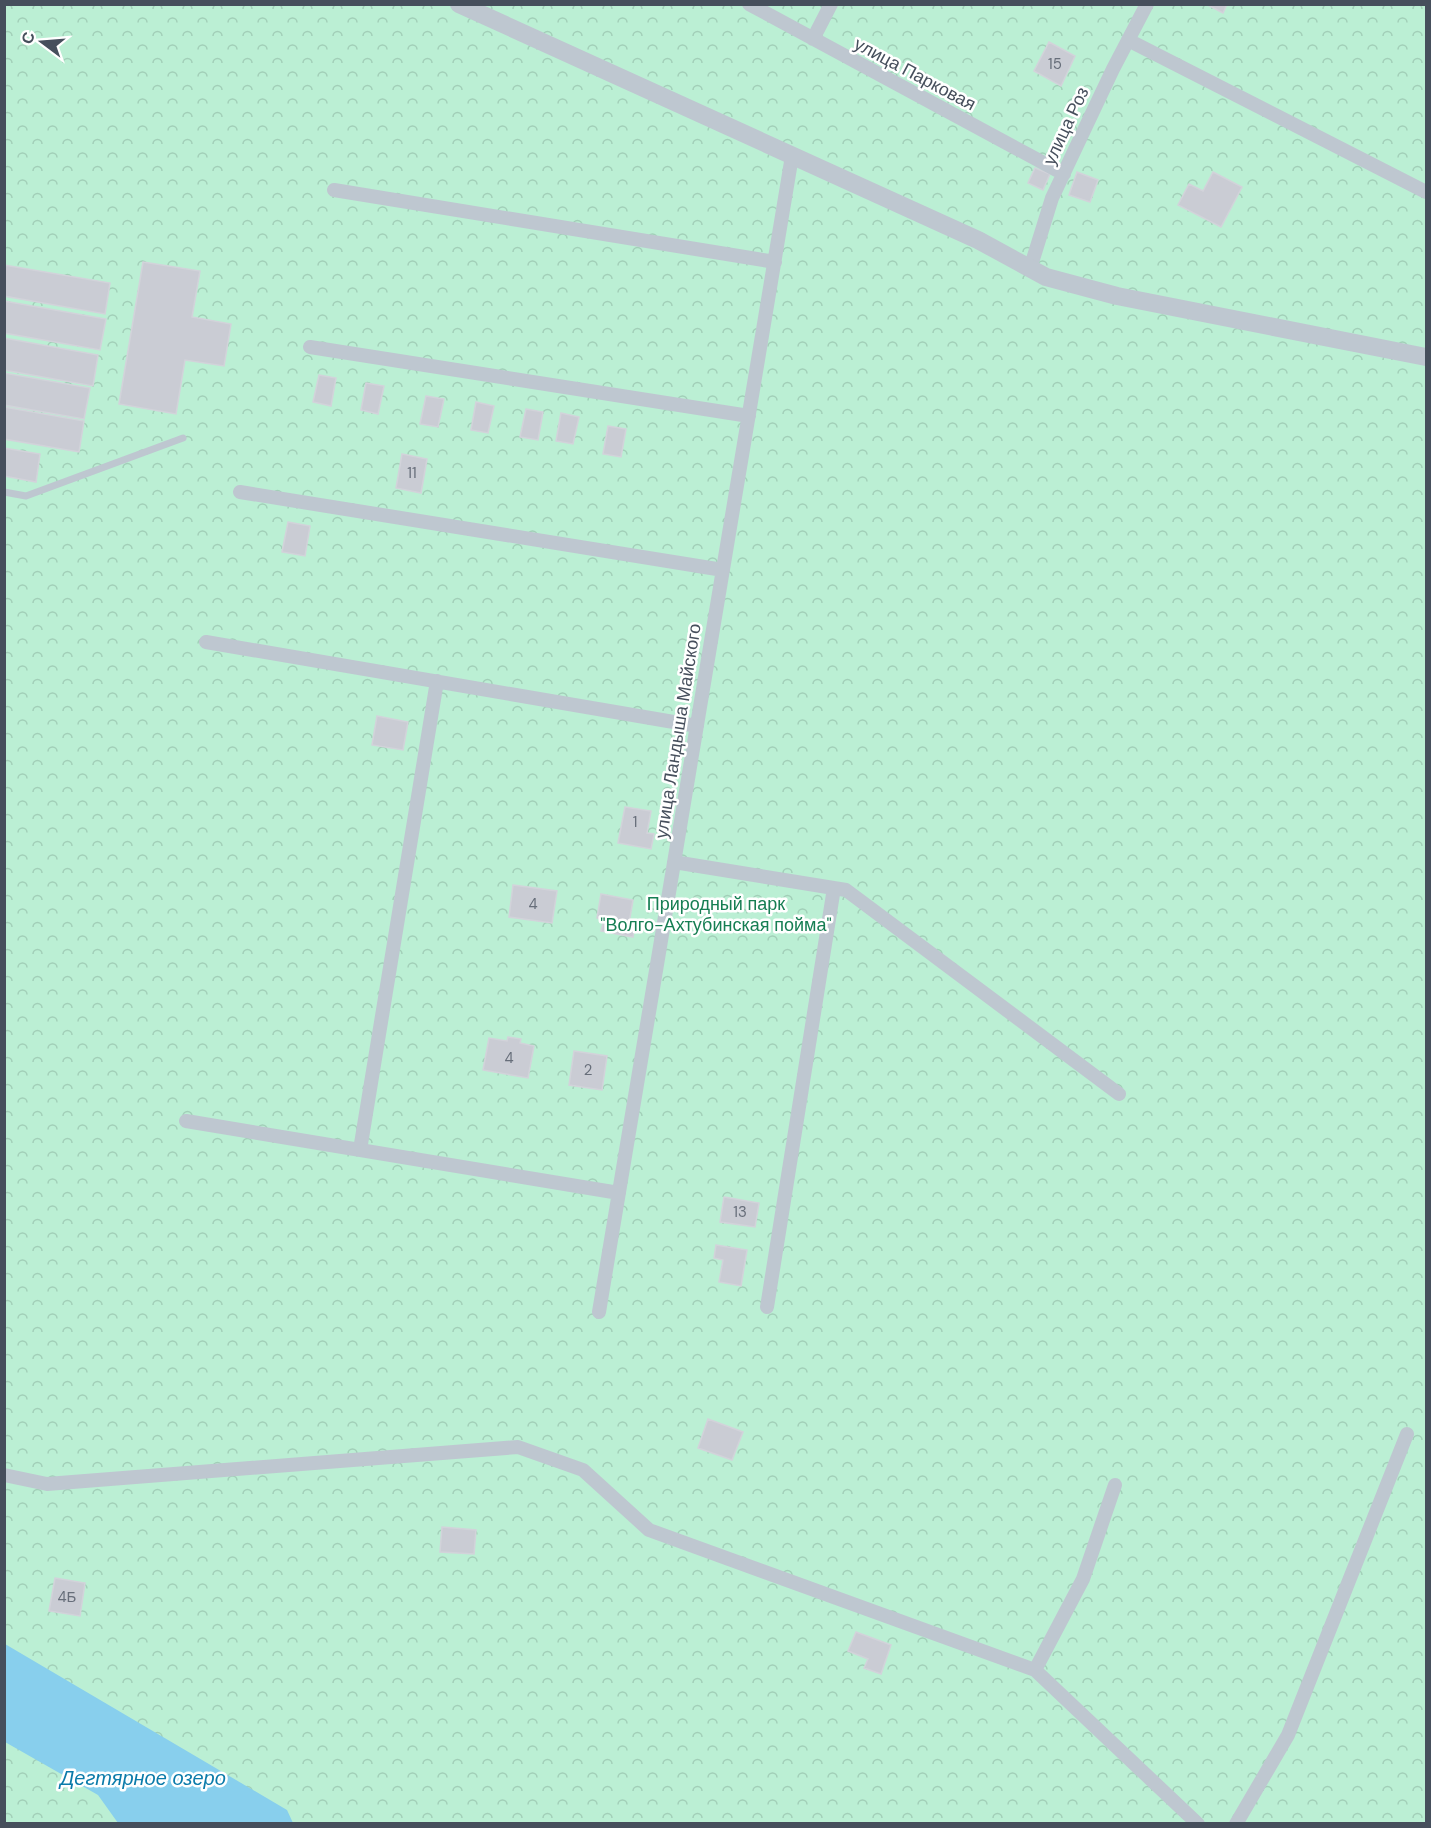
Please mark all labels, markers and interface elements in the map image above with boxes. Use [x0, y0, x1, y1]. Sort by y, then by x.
north arrow [12, 12, 72, 72]
text: С [16, 29, 40, 46]
street label: улица Парковая [850, 32, 980, 116]
house number: 15 [1048, 54, 1062, 74]
street label: улица Роз [1037, 83, 1095, 169]
house number: 11 [407, 463, 417, 483]
street label: улица Ландыша Майского [649, 622, 707, 840]
house number: 1 [633, 812, 637, 832]
park label: Природный парк "Волго-Ахтубинская пойма" [600, 892, 832, 937]
house number: 4 [528, 894, 538, 914]
house number: 4 [504, 1048, 514, 1068]
house number: 2 [584, 1060, 592, 1080]
house number: 13 [733, 1202, 747, 1222]
house number: 4Б [58, 1587, 77, 1607]
water label: Дегтярное озеро [58, 1765, 226, 1791]

